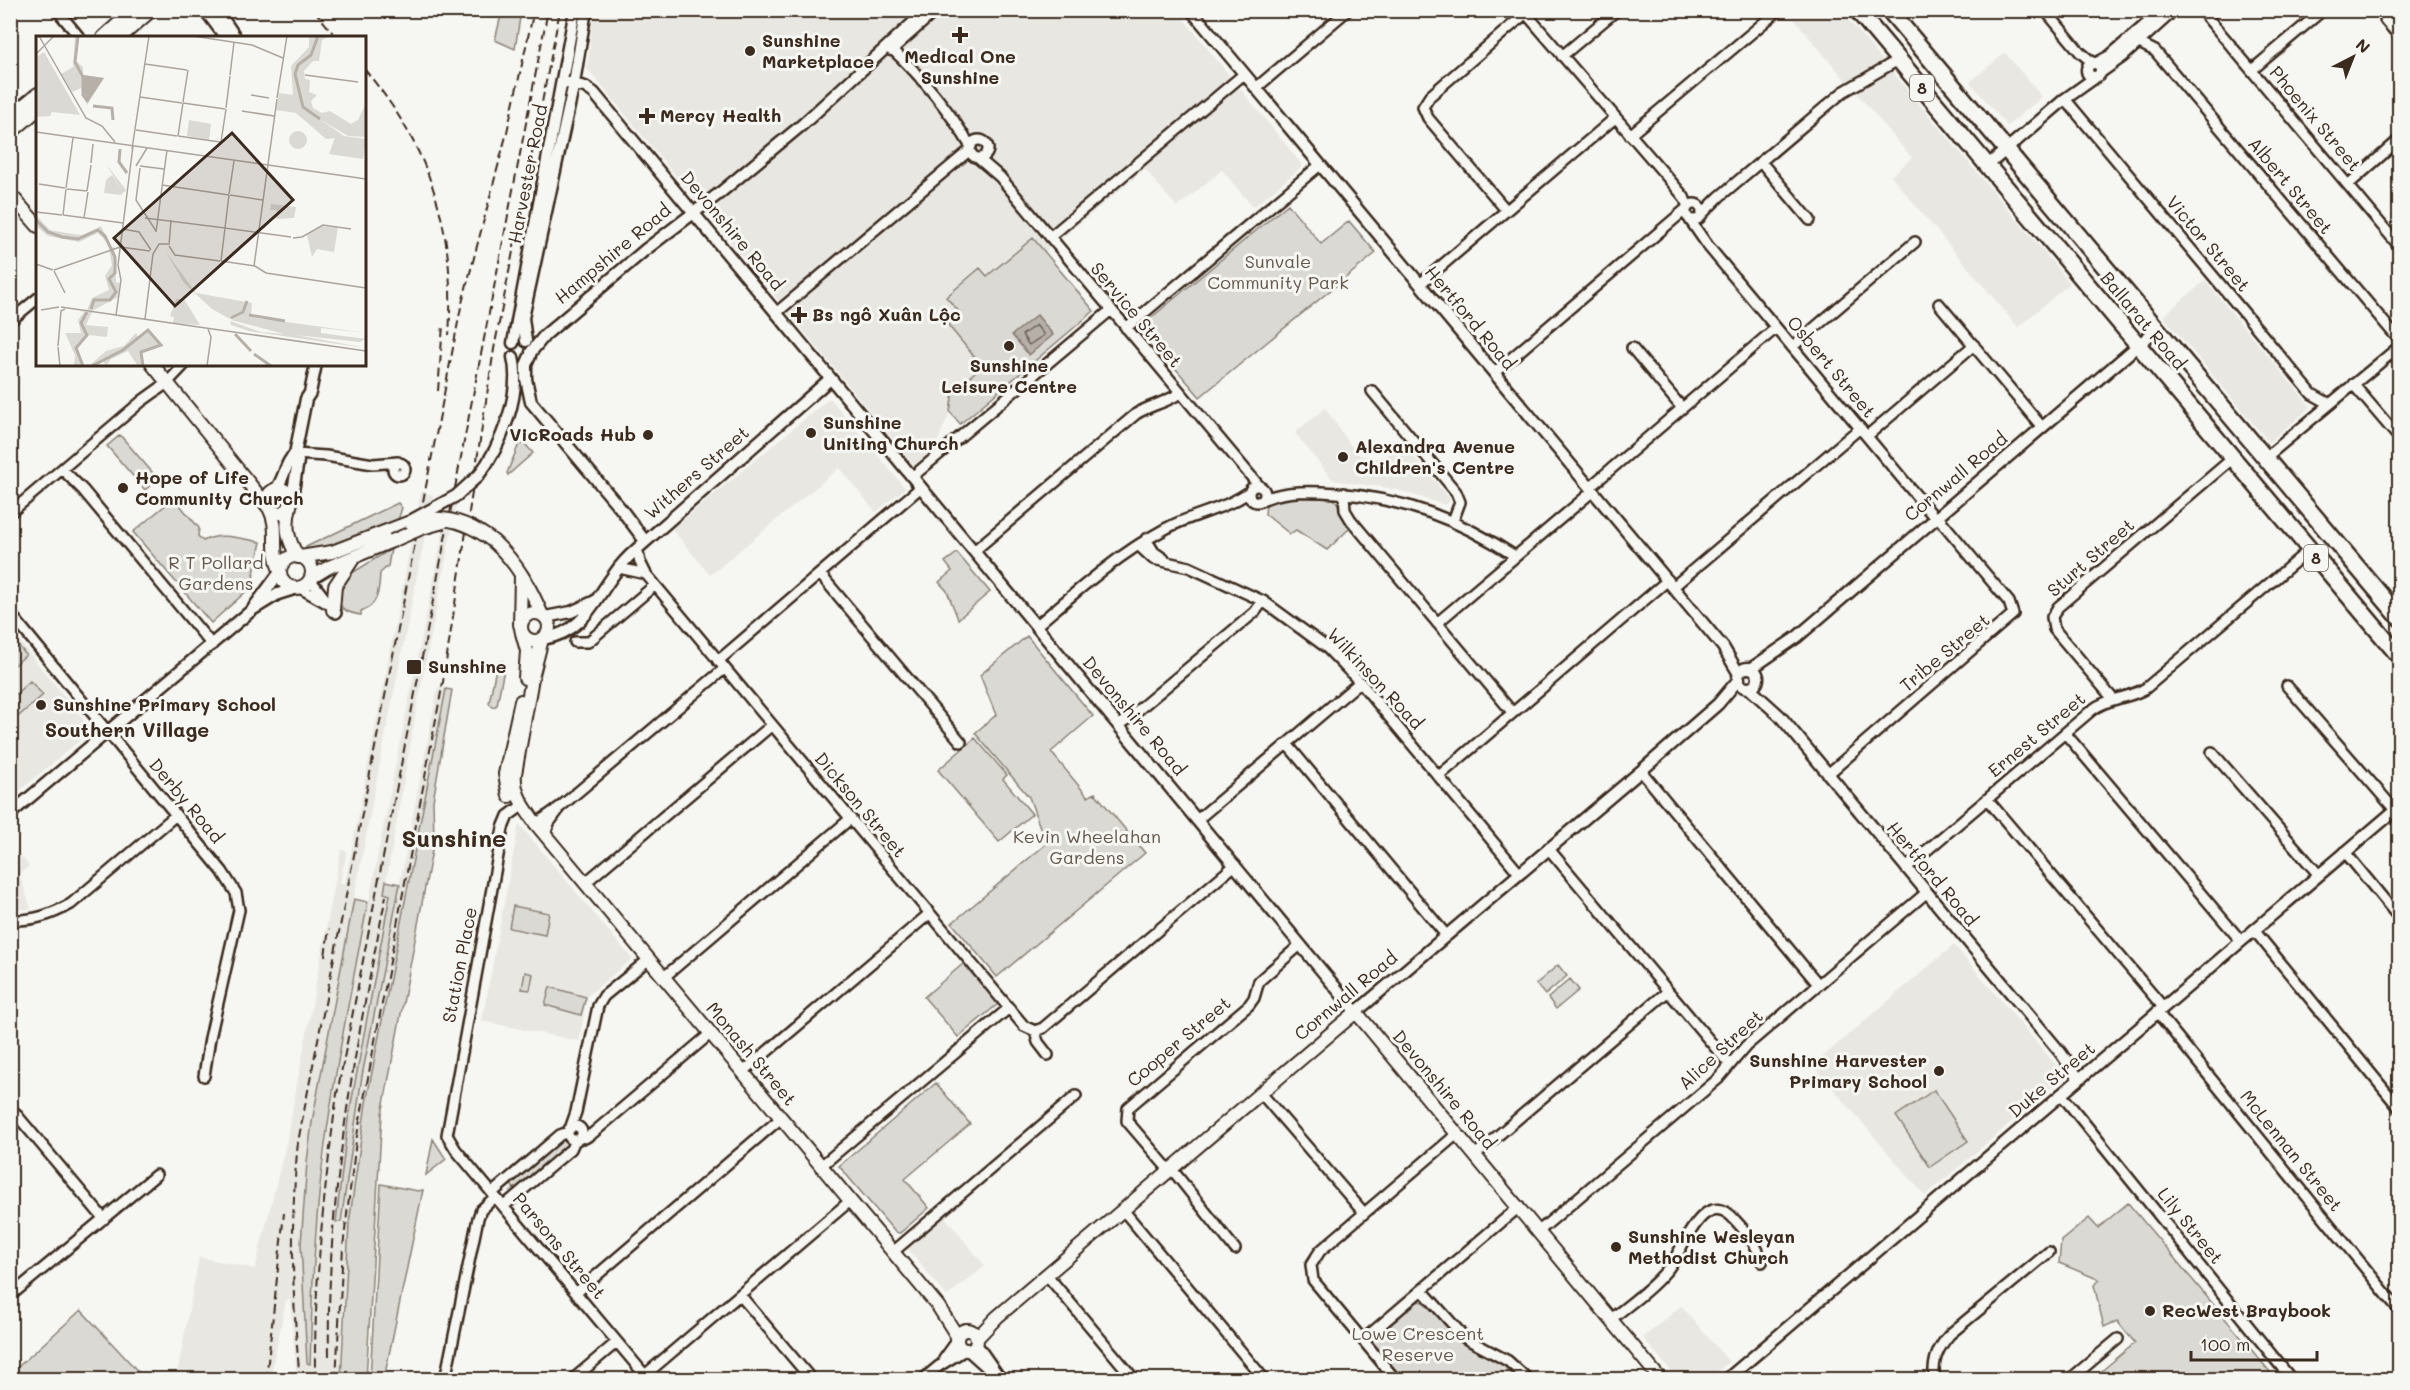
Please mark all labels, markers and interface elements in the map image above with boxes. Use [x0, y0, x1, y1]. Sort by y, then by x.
marker: Medical One Sunshine [951, 26, 969, 44]
north arrow [2323, 27, 2383, 87]
place label: Sunshine Marketplace [762, 28, 874, 73]
text: N [2352, 34, 2375, 57]
inset map [36, 36, 366, 366]
marker: Sunshine Marketplace [743, 44, 757, 58]
place label: Medical One Sunshine [904, 44, 1016, 89]
street label: Phoenix Street [2265, 61, 2367, 176]
road number: 8 [1910, 75, 1934, 101]
street label: Harvester Road [502, 102, 552, 245]
place label: Mercy Health [660, 103, 781, 127]
marker: Mercy Health [638, 107, 656, 125]
street label: Albert Street [2243, 132, 2338, 239]
street label: Devonshire Road [676, 166, 790, 295]
street label: Victor Street [2162, 190, 2256, 296]
street label: Hampshire Road [549, 198, 675, 309]
park label: Sunvale Community Park [1207, 249, 1349, 294]
street label: Service Street [1086, 257, 1188, 372]
street label: Hertford Road [1420, 260, 1522, 375]
street label: Ballarat Road [2096, 266, 2192, 375]
place label: Bs ngô Xuân Lộc [812, 302, 961, 326]
marker: Bs ngô Xuân Lộc [790, 306, 808, 324]
street label: Osbert Street [1782, 311, 1881, 422]
marker: Sunshine Leisure Centre [1002, 339, 1016, 353]
place label: Sunshine Leisure Centre [941, 353, 1077, 398]
place label: Sunshine Uniting Church [823, 410, 958, 455]
street label: Withers Street [639, 420, 754, 524]
place label: VicRoads Hub [510, 422, 636, 446]
marker: Sunshine Uniting Church [804, 426, 818, 440]
street label: Cornwall Road [1899, 426, 2012, 526]
marker: VicRoads Hub [641, 428, 655, 442]
place label: Alexandra Avenue Children's Centre [1355, 434, 1515, 479]
marker: Alexandra Avenue Children's Centre [1336, 450, 1350, 464]
place label: Hope of Life Community Church [135, 465, 304, 510]
marker: Hope of Life Community Church [116, 481, 130, 495]
street label: Sturt Street [2042, 513, 2139, 602]
road number: 8 [2304, 545, 2328, 571]
park label: R T Pollard Gardens [168, 550, 264, 595]
street label: Tribe Street [1894, 608, 1994, 697]
street label: Wilkinson Road [1322, 622, 1429, 734]
street label: Devonshire Road [1078, 651, 1192, 780]
place label: Sunshine [428, 654, 507, 678]
marker: Sunshine [405, 658, 423, 676]
street label: Ernest Street [1983, 686, 2090, 782]
place label: Sunshine Primary School [53, 692, 276, 716]
marker: Sunshine Primary School [34, 698, 48, 712]
district label: Southern Village [45, 716, 209, 742]
street label: Dickson Street [810, 747, 912, 862]
street label: Derby Road [144, 753, 229, 848]
street label: Hertford Road [1882, 816, 1984, 931]
district label: Sunshine [402, 822, 506, 853]
park label: Kevin Wheelahan Gardens [1013, 824, 1161, 869]
street label: Station Place [436, 905, 482, 1025]
street label: Cornwall Road [1289, 945, 1402, 1045]
street label: Cooper Street [1121, 991, 1235, 1092]
street label: Monash Street [701, 997, 802, 1110]
street label: Alice Street [1673, 1004, 1768, 1095]
street label: Devonshire Road [1388, 1025, 1502, 1154]
street label: Duke Street [2003, 1036, 2100, 1122]
place label: Sunshine Harvester Primary School [1749, 1048, 1927, 1093]
marker: Sunshine Harvester Primary School [1932, 1064, 1946, 1078]
street label: McLennan Street [2235, 1085, 2348, 1216]
street label: Lily Street [2153, 1182, 2229, 1269]
street label: Parsons Street [508, 1187, 612, 1304]
place label: Sunshine Wesleyan Methodist Church [1628, 1224, 1795, 1269]
marker: Sunshine Wesleyan Methodist Church [1609, 1240, 1623, 1254]
place label: RecWest Braybook [2162, 1298, 2331, 1322]
marker: RecWest Braybook [2143, 1304, 2157, 1318]
park label: Lowe Crescent Reserve [1352, 1321, 1484, 1366]
scale bar [2191, 1324, 2317, 1362]
text: 100 m [2200, 1332, 2250, 1356]

